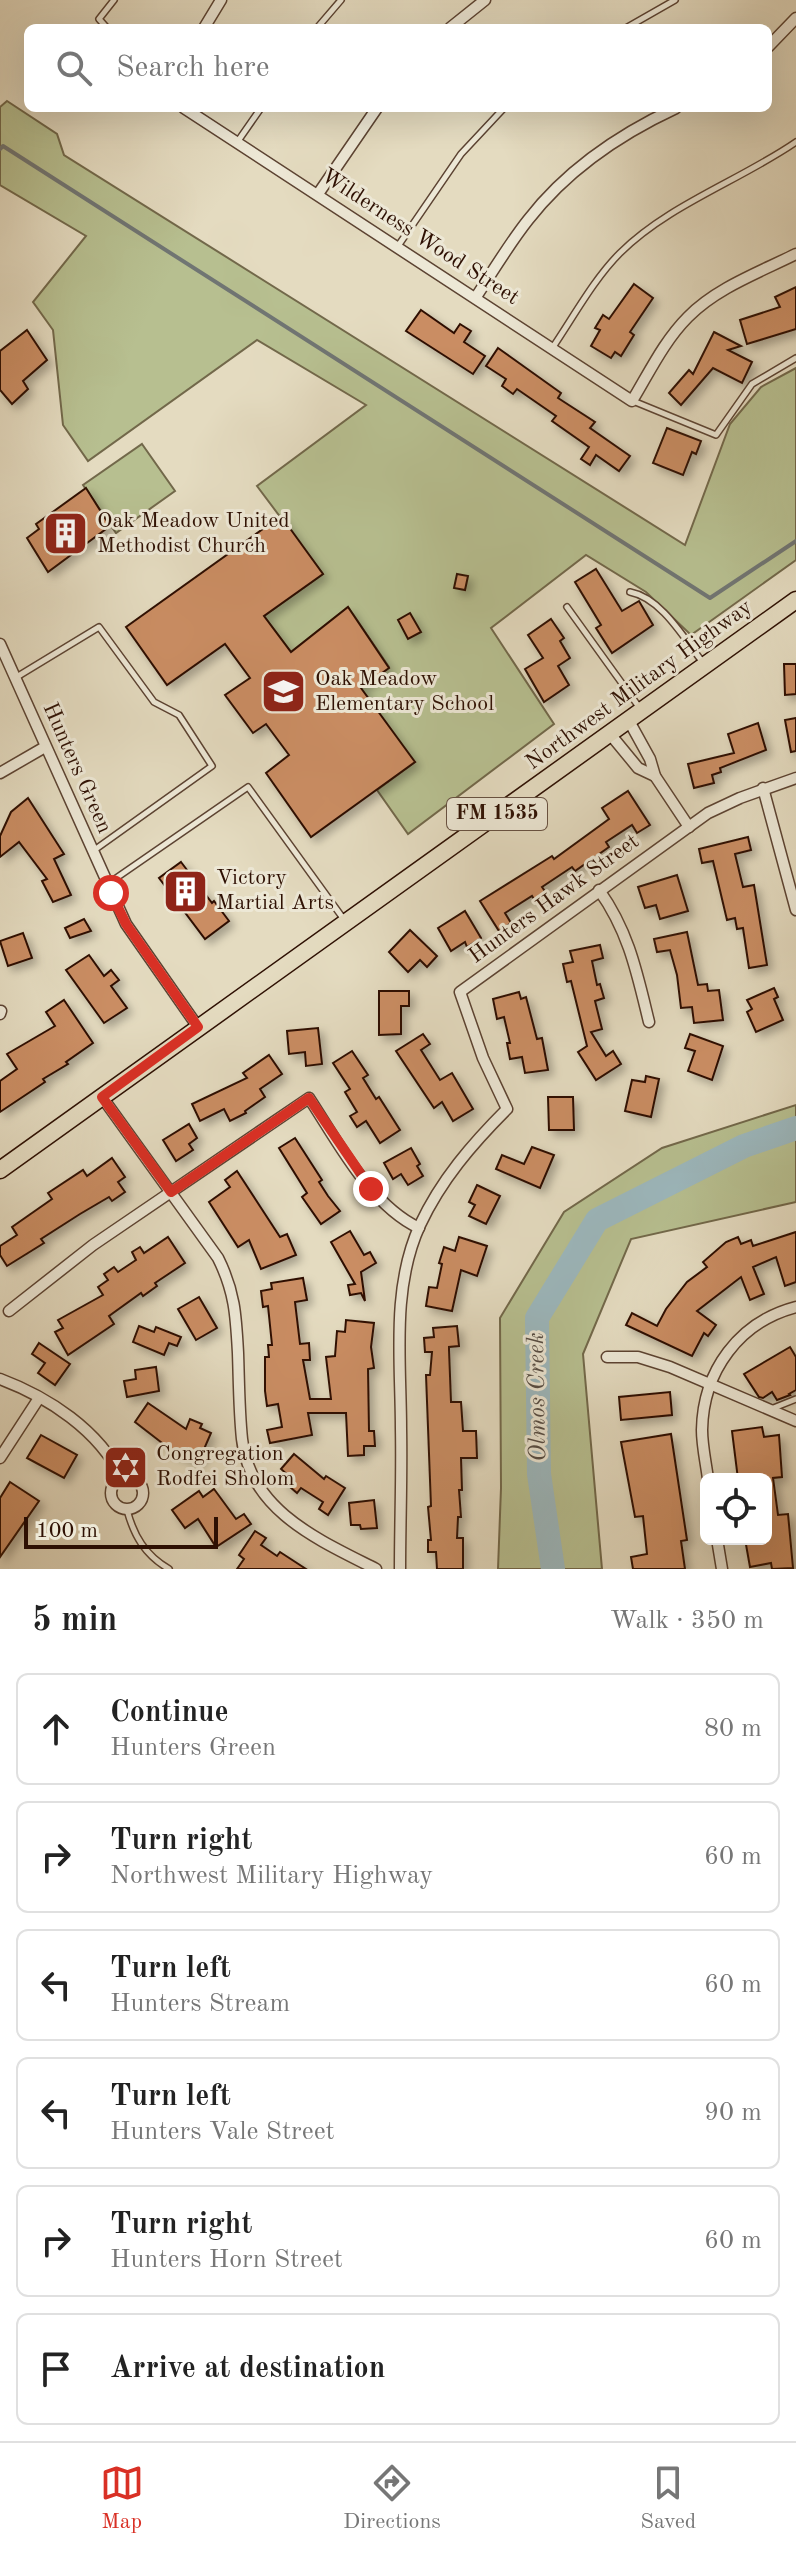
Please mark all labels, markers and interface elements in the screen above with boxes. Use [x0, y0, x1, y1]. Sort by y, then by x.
search box [24, 24, 772, 112]
icon: search [52, 46, 96, 90]
text: Search here [116, 53, 270, 83]
street label: Wilderness Wood Street [317, 165, 523, 309]
building icon: Oak Meadow United Methodist Church [42, 510, 90, 558]
place label: Oak Meadow United Methodist Church [97, 510, 290, 557]
street label: Northwest Military Highway [522, 596, 756, 774]
school or university icon: Oak Meadow Elementary School [260, 668, 308, 716]
place label: Oak Meadow Elementary School [315, 668, 494, 715]
street label: Hunters Green [38, 699, 116, 837]
road number: FM 1535 [447, 798, 547, 830]
street label: Hunters Hawk Street [465, 830, 643, 968]
building icon: Victory Martial Arts [161, 867, 209, 915]
place label: Victory Martial Arts [216, 867, 334, 914]
route start [93, 875, 129, 911]
route end [353, 1171, 389, 1207]
water label: Olmos Creek [525, 1332, 551, 1462]
synagogue icon: Congregation Rodfei Sholom [101, 1443, 149, 1491]
place label: Congregation Rodfei Sholom [156, 1443, 294, 1490]
map controls [700, 1473, 772, 1545]
button: locate [700, 1473, 772, 1545]
scale bar [24, 1513, 218, 1549]
text: 100 m [36, 1520, 98, 1542]
text: 5 min [32, 1604, 117, 1638]
text: Walk · 350 m [610, 1608, 764, 1634]
text: Continue [110, 1698, 229, 1728]
icon: ahead [34, 1707, 78, 1751]
text: 80 m [704, 1716, 762, 1742]
text: Hunters Green [110, 1735, 276, 1761]
text: Turn right [110, 1826, 252, 1856]
icon: right [34, 1835, 78, 1879]
text: 60 m [704, 1844, 762, 1870]
text: Northwest Military Highway [110, 1863, 433, 1889]
text: Turn left [110, 1954, 231, 1984]
icon: left [34, 1963, 78, 2007]
text: 60 m [704, 1972, 762, 1998]
text: Hunters Stream [110, 1991, 290, 2017]
text: Turn left [110, 2082, 231, 2112]
icon: left [34, 2091, 78, 2135]
text: 90 m [704, 2100, 762, 2126]
text: Hunters Vale Street [110, 2119, 335, 2145]
text: Turn right [110, 2210, 252, 2240]
icon: right [34, 2219, 78, 2263]
text: 60 m [704, 2228, 762, 2254]
text: Hunters Horn Street [110, 2247, 343, 2273]
icon: arrive [34, 2347, 78, 2391]
text: Arrive at destination [110, 2354, 385, 2384]
tab: Map [100, 2461, 144, 2536]
tab: Directions [343, 2461, 441, 2536]
tab: Saved [640, 2461, 696, 2536]

